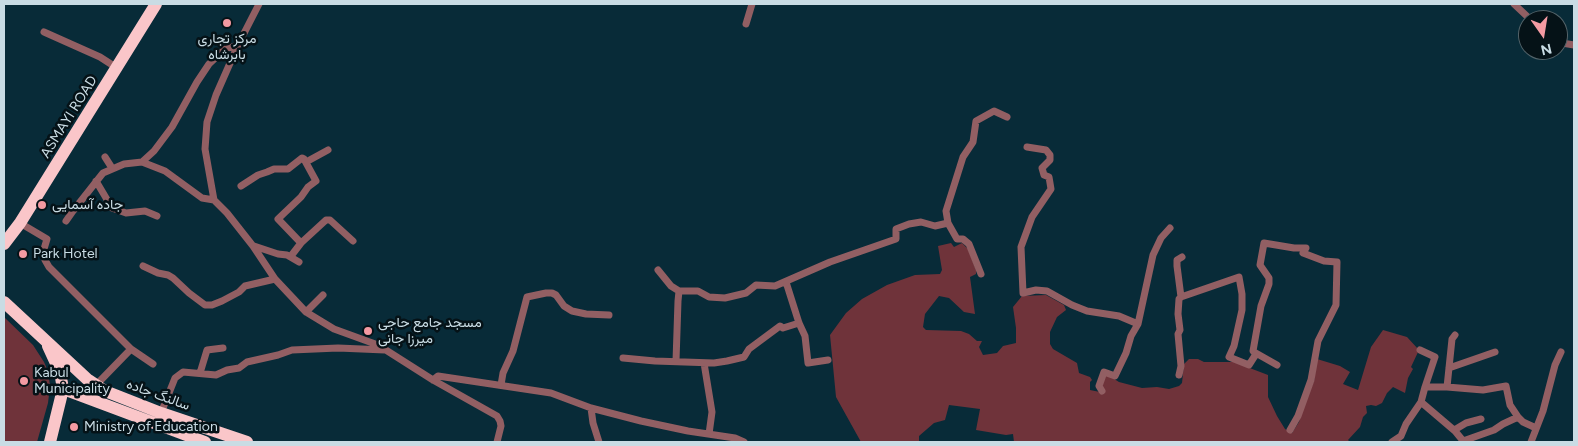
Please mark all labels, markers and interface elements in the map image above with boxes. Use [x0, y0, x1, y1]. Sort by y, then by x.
north arrow [1518, 10, 1568, 60]
marker: مرکز تجاری بابرشاه [221, 17, 233, 29]
place label: مرکز تجاری بابرشاه [198, 31, 256, 64]
text: N [1539, 40, 1553, 59]
street label: ASMAYI ROAD [37, 73, 101, 161]
place label: جاده آسمایی [52, 197, 123, 213]
marker: جاده آسمایی [36, 199, 48, 211]
place label: Park Hotel [33, 246, 98, 262]
marker: Park Hotel [17, 248, 29, 260]
place label: مسجد جامع حاجی میرزا جانی [378, 315, 482, 348]
marker: مسجد جامع حاجی میرزا جانی [362, 325, 374, 337]
place label: Kabul Municipality [34, 365, 110, 398]
marker: Kabul Municipality [18, 375, 30, 387]
street label: سالنگ جاده [124, 376, 192, 414]
place label: Ministry of Education [84, 419, 218, 435]
marker: Ministry of Education [68, 421, 80, 433]

